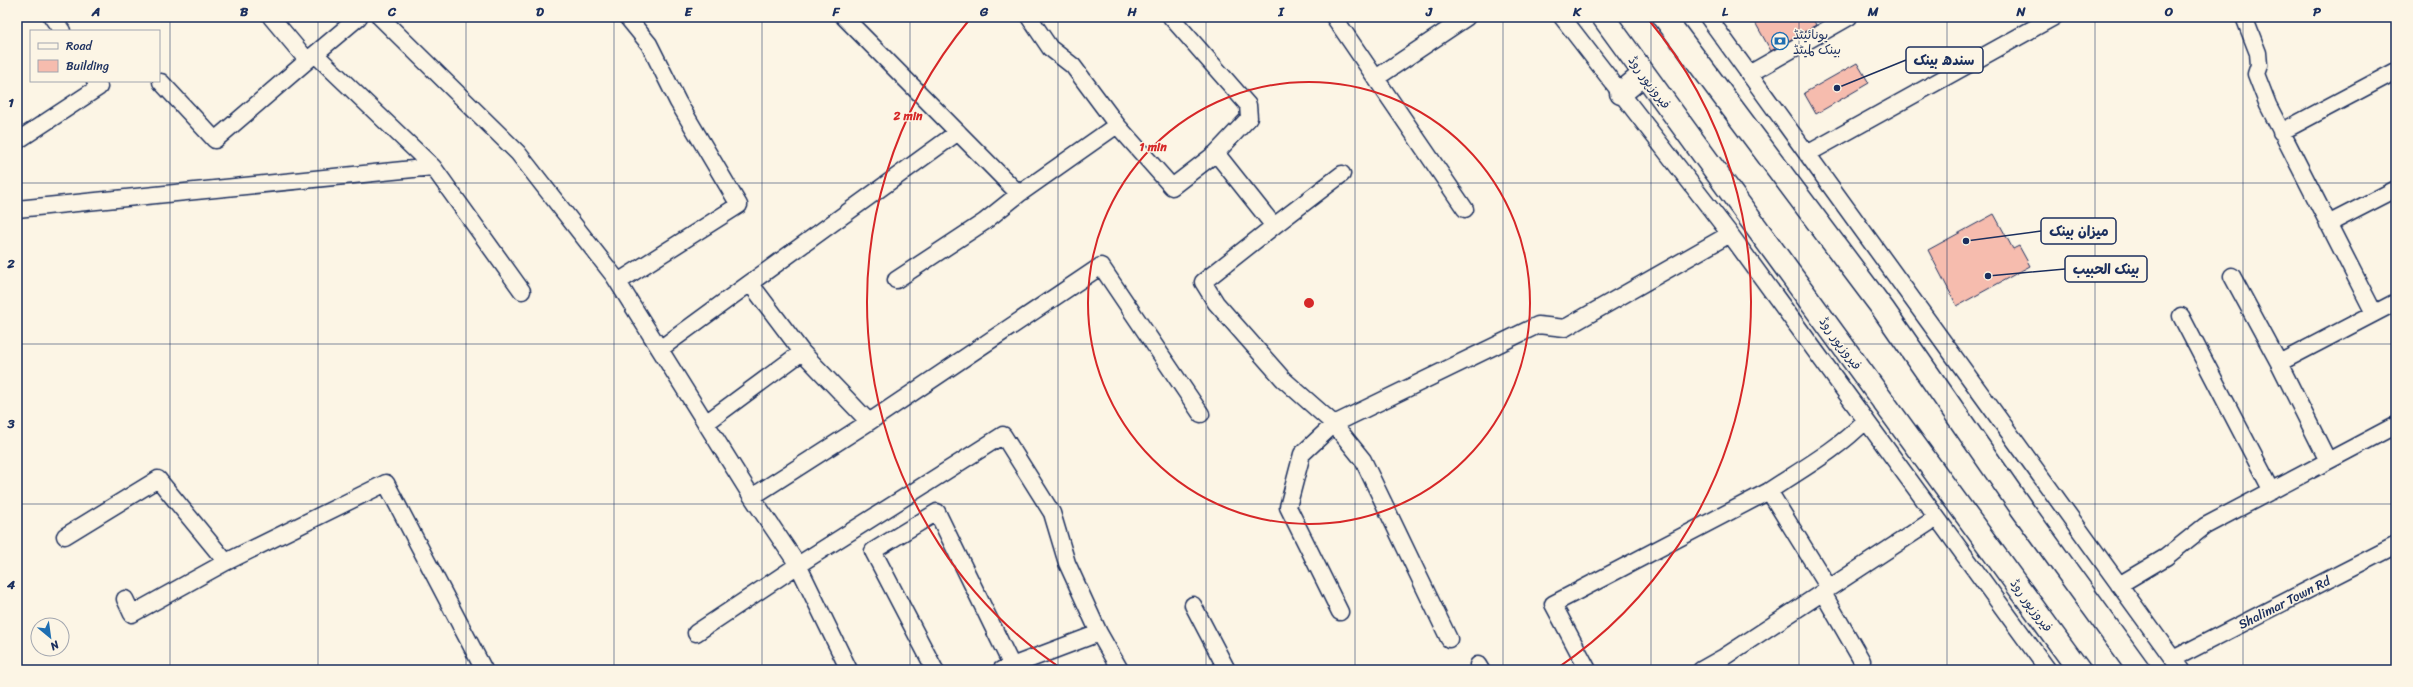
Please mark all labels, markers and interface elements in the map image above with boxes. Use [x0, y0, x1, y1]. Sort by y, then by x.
text: A [91, 0, 100, 23]
text: B [240, 0, 249, 23]
text: C [387, 0, 397, 23]
text: D [536, 0, 544, 23]
text: E [684, 0, 693, 23]
text: F [831, 0, 840, 23]
text: G [979, 0, 989, 23]
text: H [1126, 0, 1137, 23]
text: I [1277, 0, 1285, 23]
text: J [1425, 0, 1433, 23]
text: K [1572, 0, 1582, 23]
text: L [1722, 0, 1729, 23]
text: M [1867, 0, 1879, 23]
text: N [2015, 0, 2026, 23]
text: O [2164, 0, 2174, 23]
text: P [2313, 0, 2321, 23]
place label: یونائیٹڈ بینک لمیٹڈ [1793, 23, 1841, 61]
legend [30, 30, 160, 82]
bank icon: یونائیٹڈ بینک لمیٹڈ [1770, 31, 1790, 51]
text: Road [66, 35, 93, 57]
callout: سندھ بینک [1906, 47, 1983, 73]
text: سندھ بینک [1914, 48, 1975, 73]
street label: فیروزپور روڈ [1622, 51, 1677, 114]
text: Building [66, 55, 109, 77]
text: 1 [8, 91, 14, 114]
text: 2 min [892, 105, 923, 127]
text: 1 min [1139, 136, 1167, 158]
callout: میزان بینک [2041, 218, 2116, 244]
text: میزان بینک [2049, 219, 2109, 244]
text: 2 [6, 252, 15, 275]
callout: بينک الحبيب [2065, 256, 2147, 282]
text: بينک الحبيب [2073, 257, 2139, 282]
centre of rings [1302, 296, 1316, 310]
street label: فیروزپور روڈ [1813, 312, 1868, 375]
text: 3 [6, 412, 15, 435]
street label: Shalimar Town Rd [2234, 569, 2335, 636]
text: 4 [6, 573, 16, 596]
street label: فیروزپور روڈ [2004, 574, 2059, 637]
north arrow [30, 617, 70, 657]
text: N [46, 635, 63, 656]

